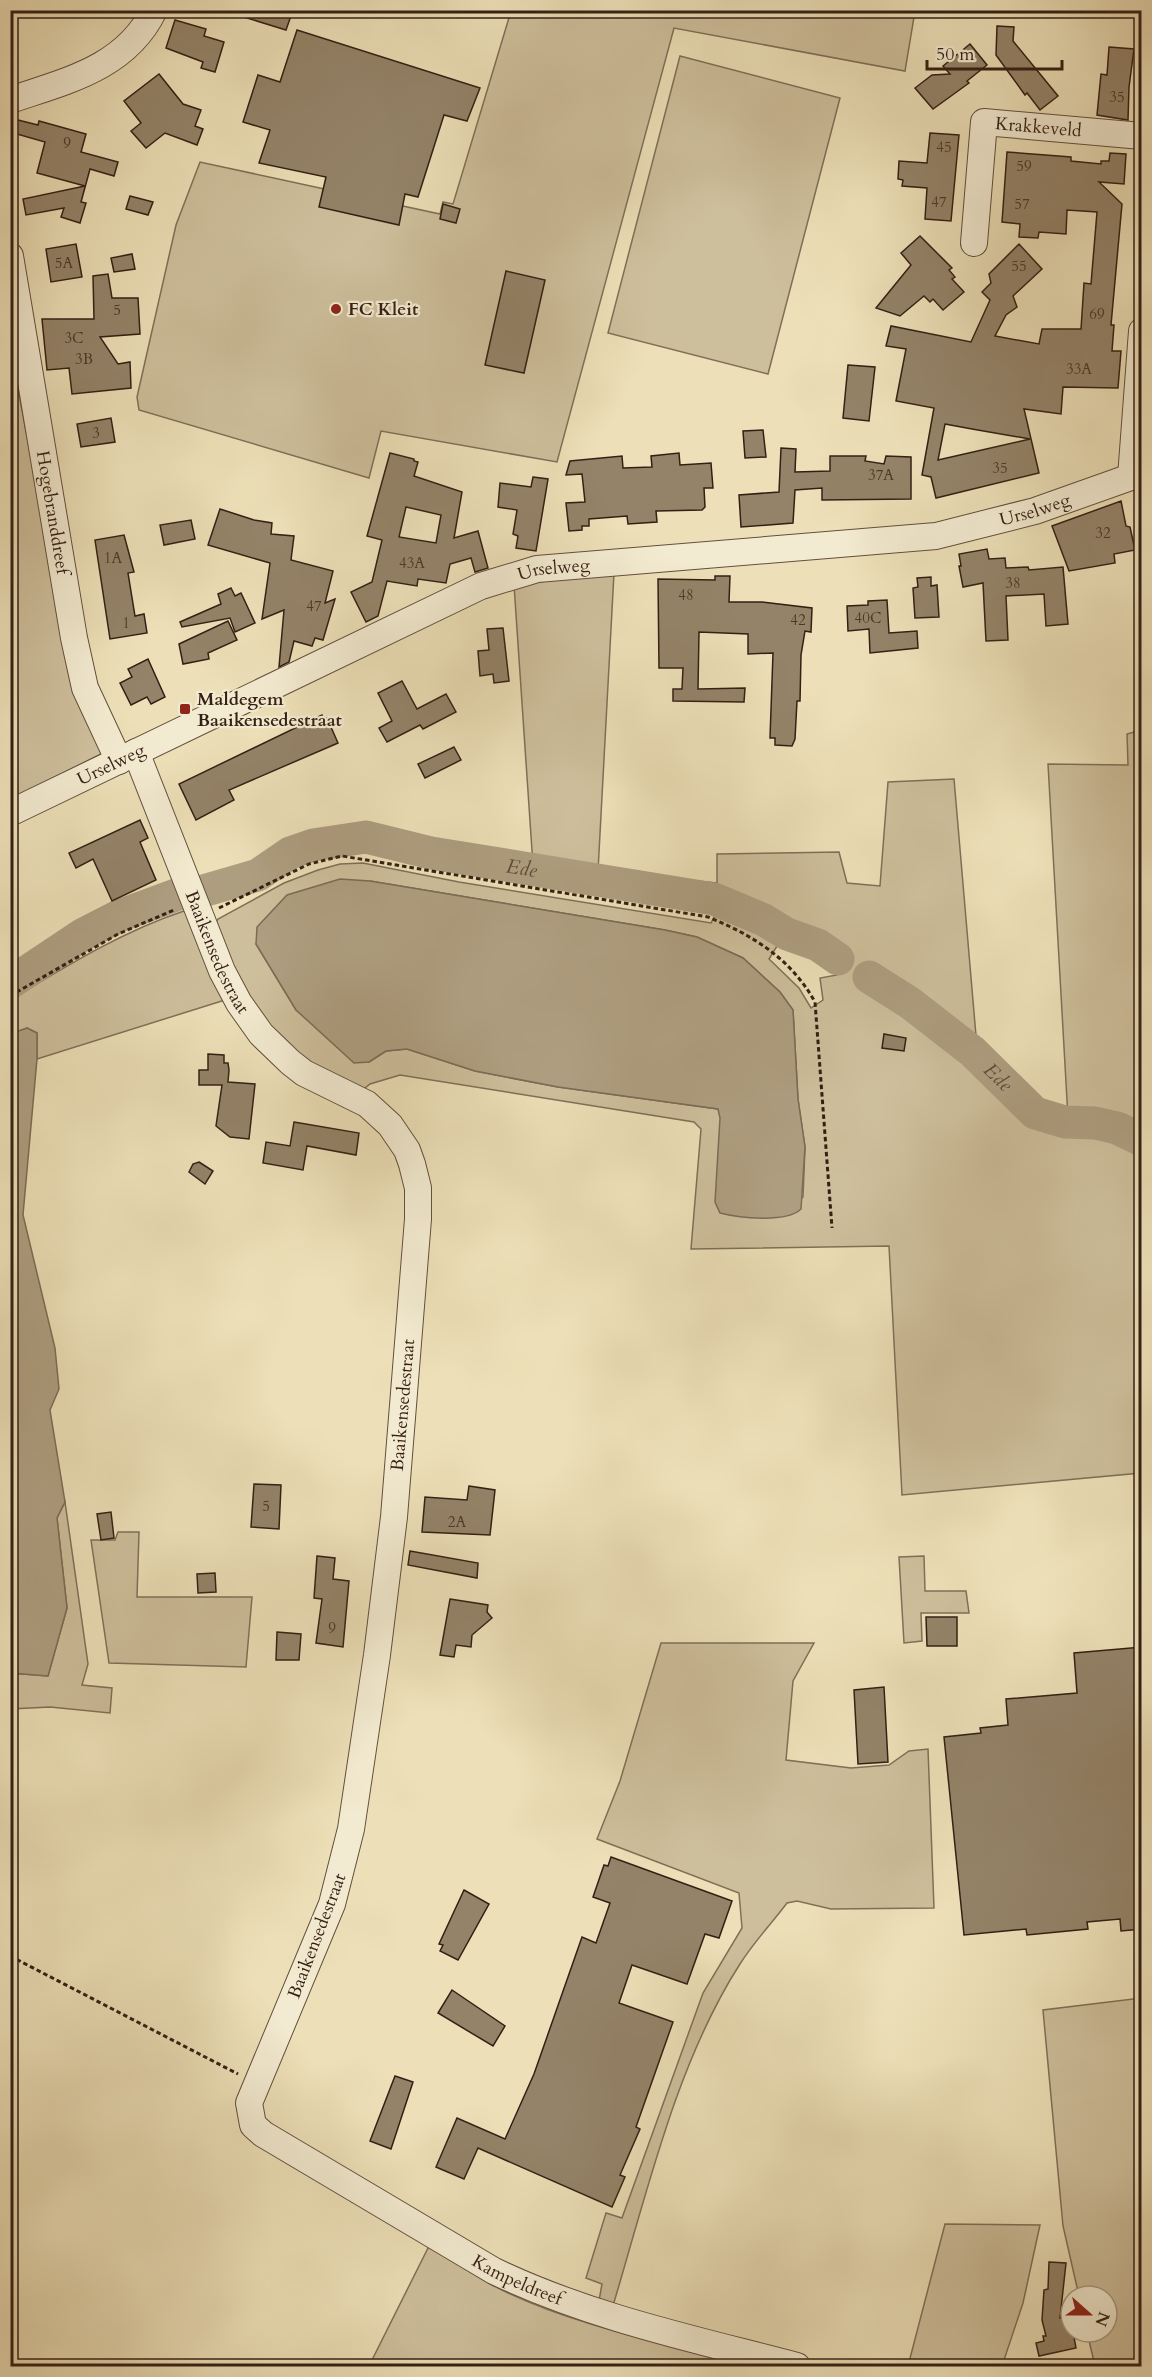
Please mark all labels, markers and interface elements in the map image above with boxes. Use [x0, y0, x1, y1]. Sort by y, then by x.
scale bar [927, 33, 1062, 71]
text: 50 m [936, 42, 975, 67]
house number: 35 [1109, 87, 1125, 107]
street label: Krakkeveld [994, 111, 1083, 143]
house number: 9 [63, 133, 71, 153]
house number: 45 [936, 137, 952, 157]
house number: 59 [1016, 156, 1032, 176]
house number: 47 [931, 192, 947, 212]
house number: 57 [1014, 194, 1030, 214]
house number: 5A [55, 253, 74, 273]
house number: 55 [1011, 256, 1027, 276]
place label: FC Kleit [348, 297, 419, 322]
house number: 5 [113, 300, 121, 320]
marker: FC Kleit [329, 302, 343, 316]
house number: 69 [1089, 304, 1105, 324]
house number: 3C [64, 328, 84, 348]
house number: 3B [75, 349, 93, 369]
house number: 33A [1066, 359, 1092, 379]
house number: 3 [92, 423, 100, 443]
street label: Hogebranddreef [30, 449, 76, 580]
house number: 35 [992, 458, 1008, 478]
house number: 37A [868, 465, 894, 485]
street label: Urselweg [997, 487, 1074, 532]
house number: 32 [1095, 523, 1111, 543]
house number: 1A [104, 548, 123, 568]
street label: Urselweg [514, 552, 592, 587]
house number: 43A [399, 553, 425, 573]
house number: 38 [1005, 573, 1021, 593]
house number: 48 [678, 585, 694, 605]
house number: 47 [306, 596, 322, 616]
house number: 40C [855, 608, 881, 628]
house number: 42 [790, 610, 806, 630]
house number: 1 [122, 613, 130, 633]
place label: Maldegem Baaikensedestraat [197, 687, 342, 733]
marker: Maldegem Baaikensedestraat [178, 702, 192, 716]
street label: Urselweg [73, 737, 150, 791]
water label: Ede [505, 852, 539, 884]
street label: Baaikensedestraat [179, 887, 256, 1019]
water label: Ede [978, 1057, 1019, 1098]
street label: Baaikensedestraat [385, 1338, 421, 1472]
house number: 5 [262, 1496, 270, 1516]
house number: 2A [448, 1512, 467, 1532]
house number: 9 [328, 1618, 336, 1638]
street label: Baaikensedestraat [282, 1869, 352, 2002]
street label: Kampeldreef [467, 2248, 569, 2312]
north arrow [1059, 2284, 1119, 2344]
text: N [1089, 2309, 1115, 2330]

